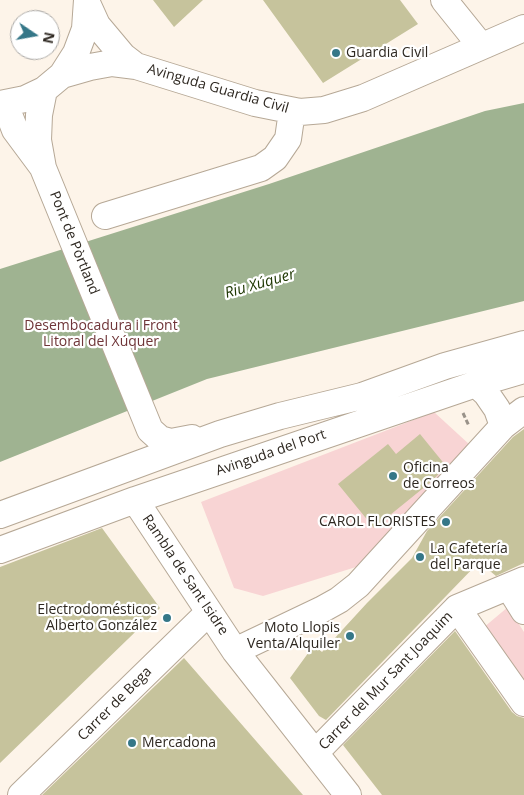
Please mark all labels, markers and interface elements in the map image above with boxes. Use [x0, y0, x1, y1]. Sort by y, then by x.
north arrow [10, 10, 60, 60]
text: N [39, 30, 60, 46]
place label: Guardia Civil [346, 45, 428, 61]
marker: Guardia Civil [330, 47, 342, 59]
street label: Avinguda Guardia Civil [145, 61, 291, 117]
street label: Pont de Pòrtland [46, 189, 102, 297]
water label: Riu Xúquer [223, 265, 297, 303]
park label: Desembocadura i Front Litoral del Xúquer [24, 318, 178, 351]
street label: Avinguda del Port [214, 426, 328, 480]
place label: Oficina de Correos [403, 460, 475, 492]
marker: Oficina de Correos [387, 470, 399, 482]
street label: Rambla de Sant Isidre [138, 511, 232, 639]
place label: CAROL FLORISTES [319, 514, 436, 530]
marker: CAROL FLORISTES [440, 516, 452, 528]
place label: La Cafetería del Parque [430, 541, 508, 574]
marker: La Cafetería del Parque [414, 551, 426, 563]
place label: Electrodomésticos Alberto González [37, 602, 157, 634]
street label: Carrer del Mur Sant Joaquim [315, 608, 457, 754]
marker: Electrodomésticos Alberto González [161, 612, 173, 624]
place label: Moto Llopis Venta/Alquiler [247, 620, 340, 652]
marker: Moto Llopis Venta/Alquiler [344, 630, 356, 642]
street label: Carrer de Bega [75, 664, 155, 744]
place label: Mercadona [142, 735, 216, 751]
marker: Mercadona [126, 737, 138, 749]

